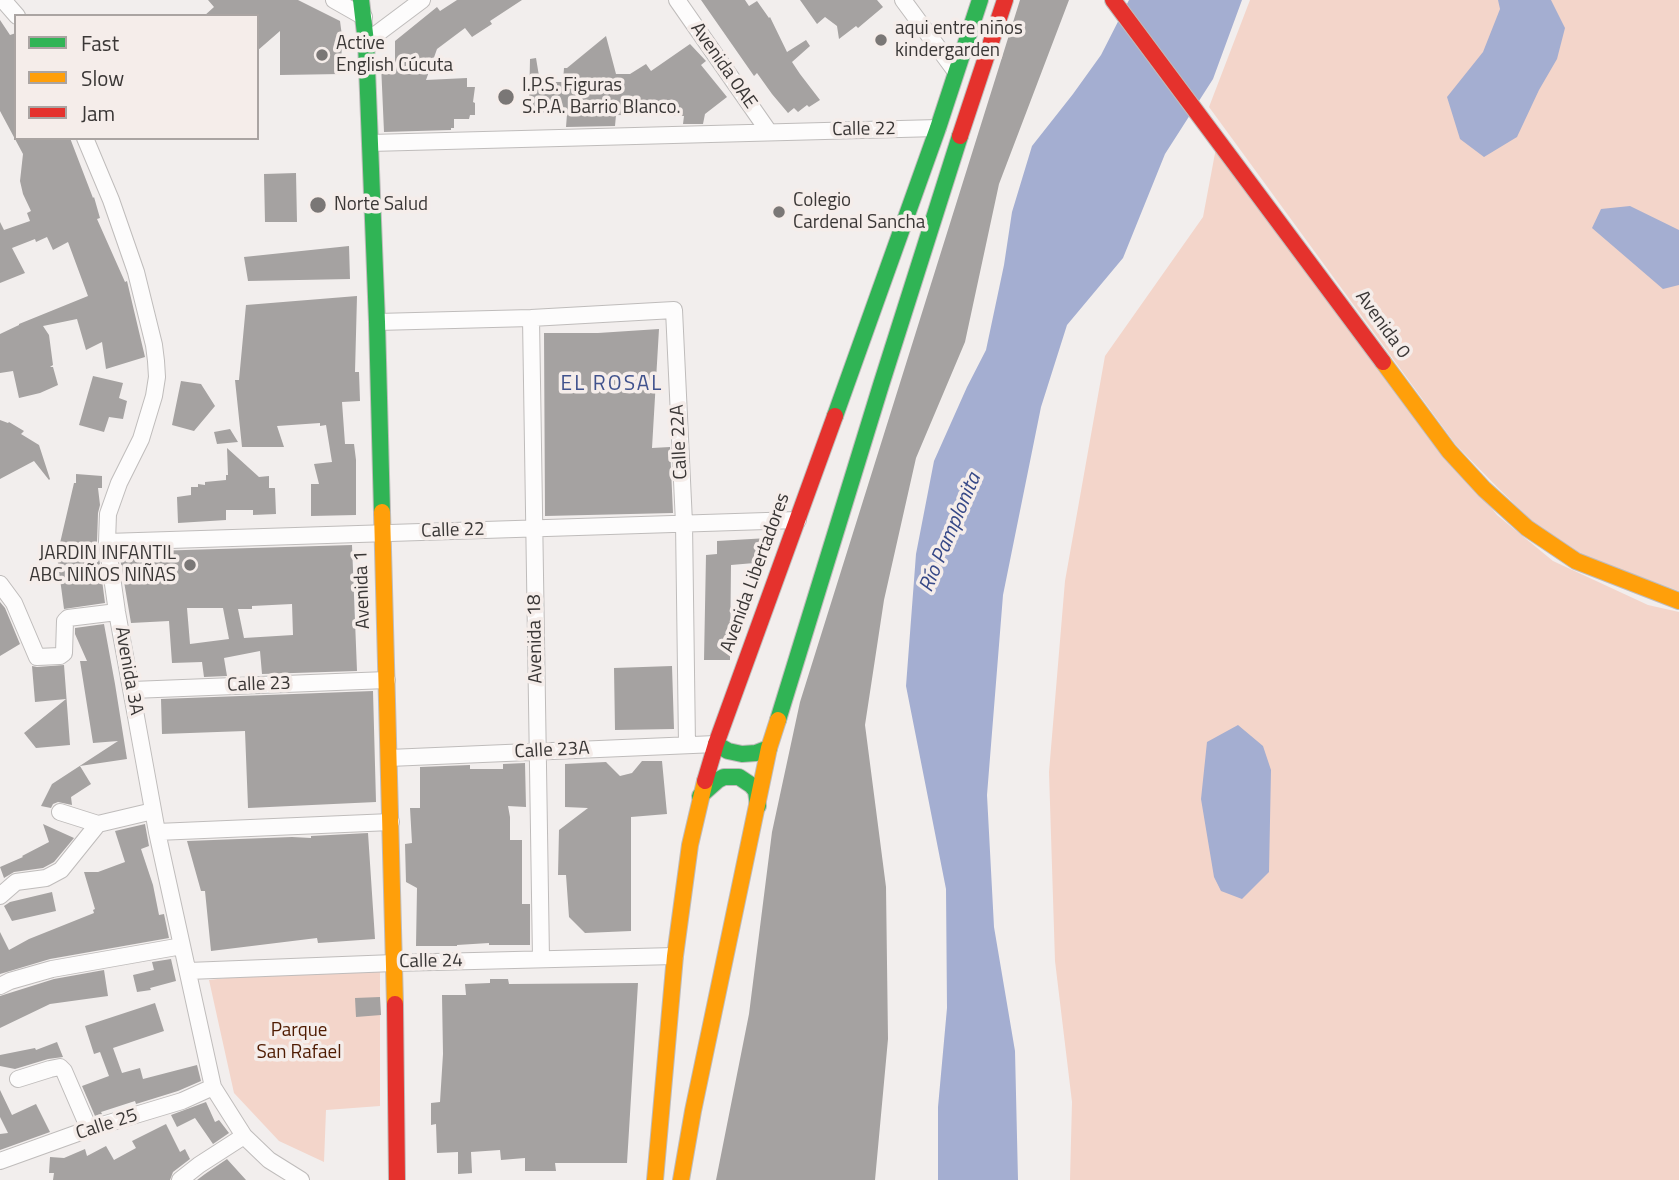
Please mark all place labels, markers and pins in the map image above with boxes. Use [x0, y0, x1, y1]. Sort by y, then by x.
place label: aqui entre niños kindergarden [895, 18, 1023, 62]
marker: aqui entre niños kindergarden [873, 32, 889, 48]
place label: Active English Cúcuta [336, 33, 453, 77]
marker: Active English Cúcuta [314, 47, 330, 63]
place label: I.P.S. Figuras S.P.A. Barrio Blanco. [522, 75, 681, 119]
marker: I.P.S. Figuras S.P.A. Barrio Blanco. [496, 87, 516, 107]
place label: Colegio Cardenal Sancha [793, 190, 925, 234]
place label: Norte Salud [334, 194, 428, 216]
marker: Norte Salud [308, 195, 328, 215]
marker: Colegio Cardenal Sancha [771, 204, 787, 220]
place label: JARDIN INFANTIL ABC NIÑOS NIÑAS [29, 543, 176, 587]
marker: JARDIN INFANTIL ABC NIÑOS NIÑAS [182, 557, 198, 573]

